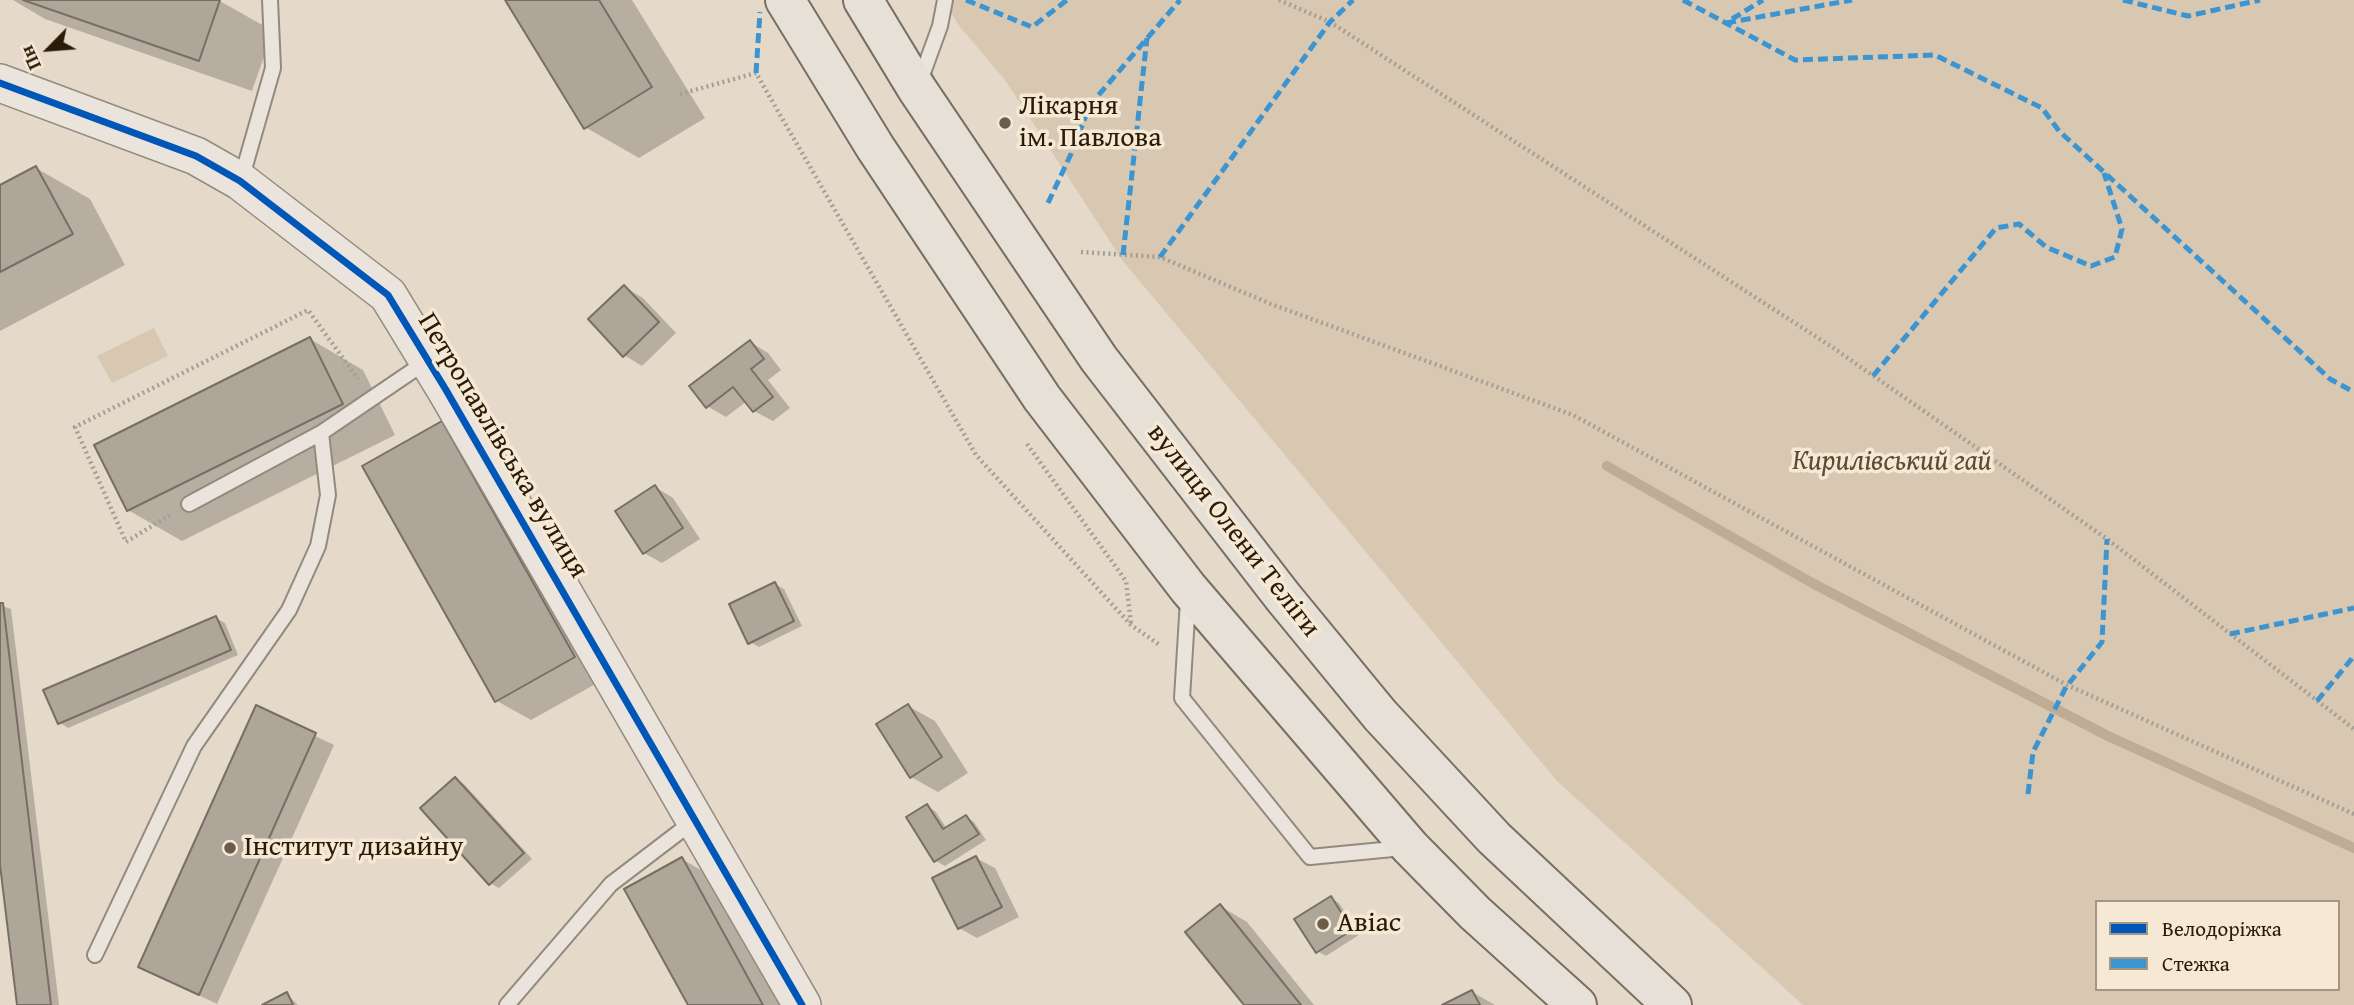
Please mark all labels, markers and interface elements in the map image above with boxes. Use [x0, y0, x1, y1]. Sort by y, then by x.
north arrow [14, 14, 84, 84]
text: Пн [12, 41, 48, 75]
place label: Лікарня ім. Павлова [1019, 90, 1162, 156]
marker: Лікарня ім. Павлова [997, 115, 1013, 131]
street label: Петропавлівська вулиця [409, 307, 595, 585]
street label: вулиця Олени Теліги [1139, 418, 1327, 644]
park label: Кирилівський гай [1792, 445, 1992, 479]
place label: Інститут дизайну [244, 831, 463, 865]
marker: Інститут дизайну [222, 840, 238, 856]
legend [2095, 900, 2340, 991]
place label: Авіас [1337, 907, 1401, 941]
text: Велодоріжка [2162, 913, 2282, 944]
marker: Авіас [1315, 916, 1331, 932]
text: Стежка [2162, 948, 2230, 979]

